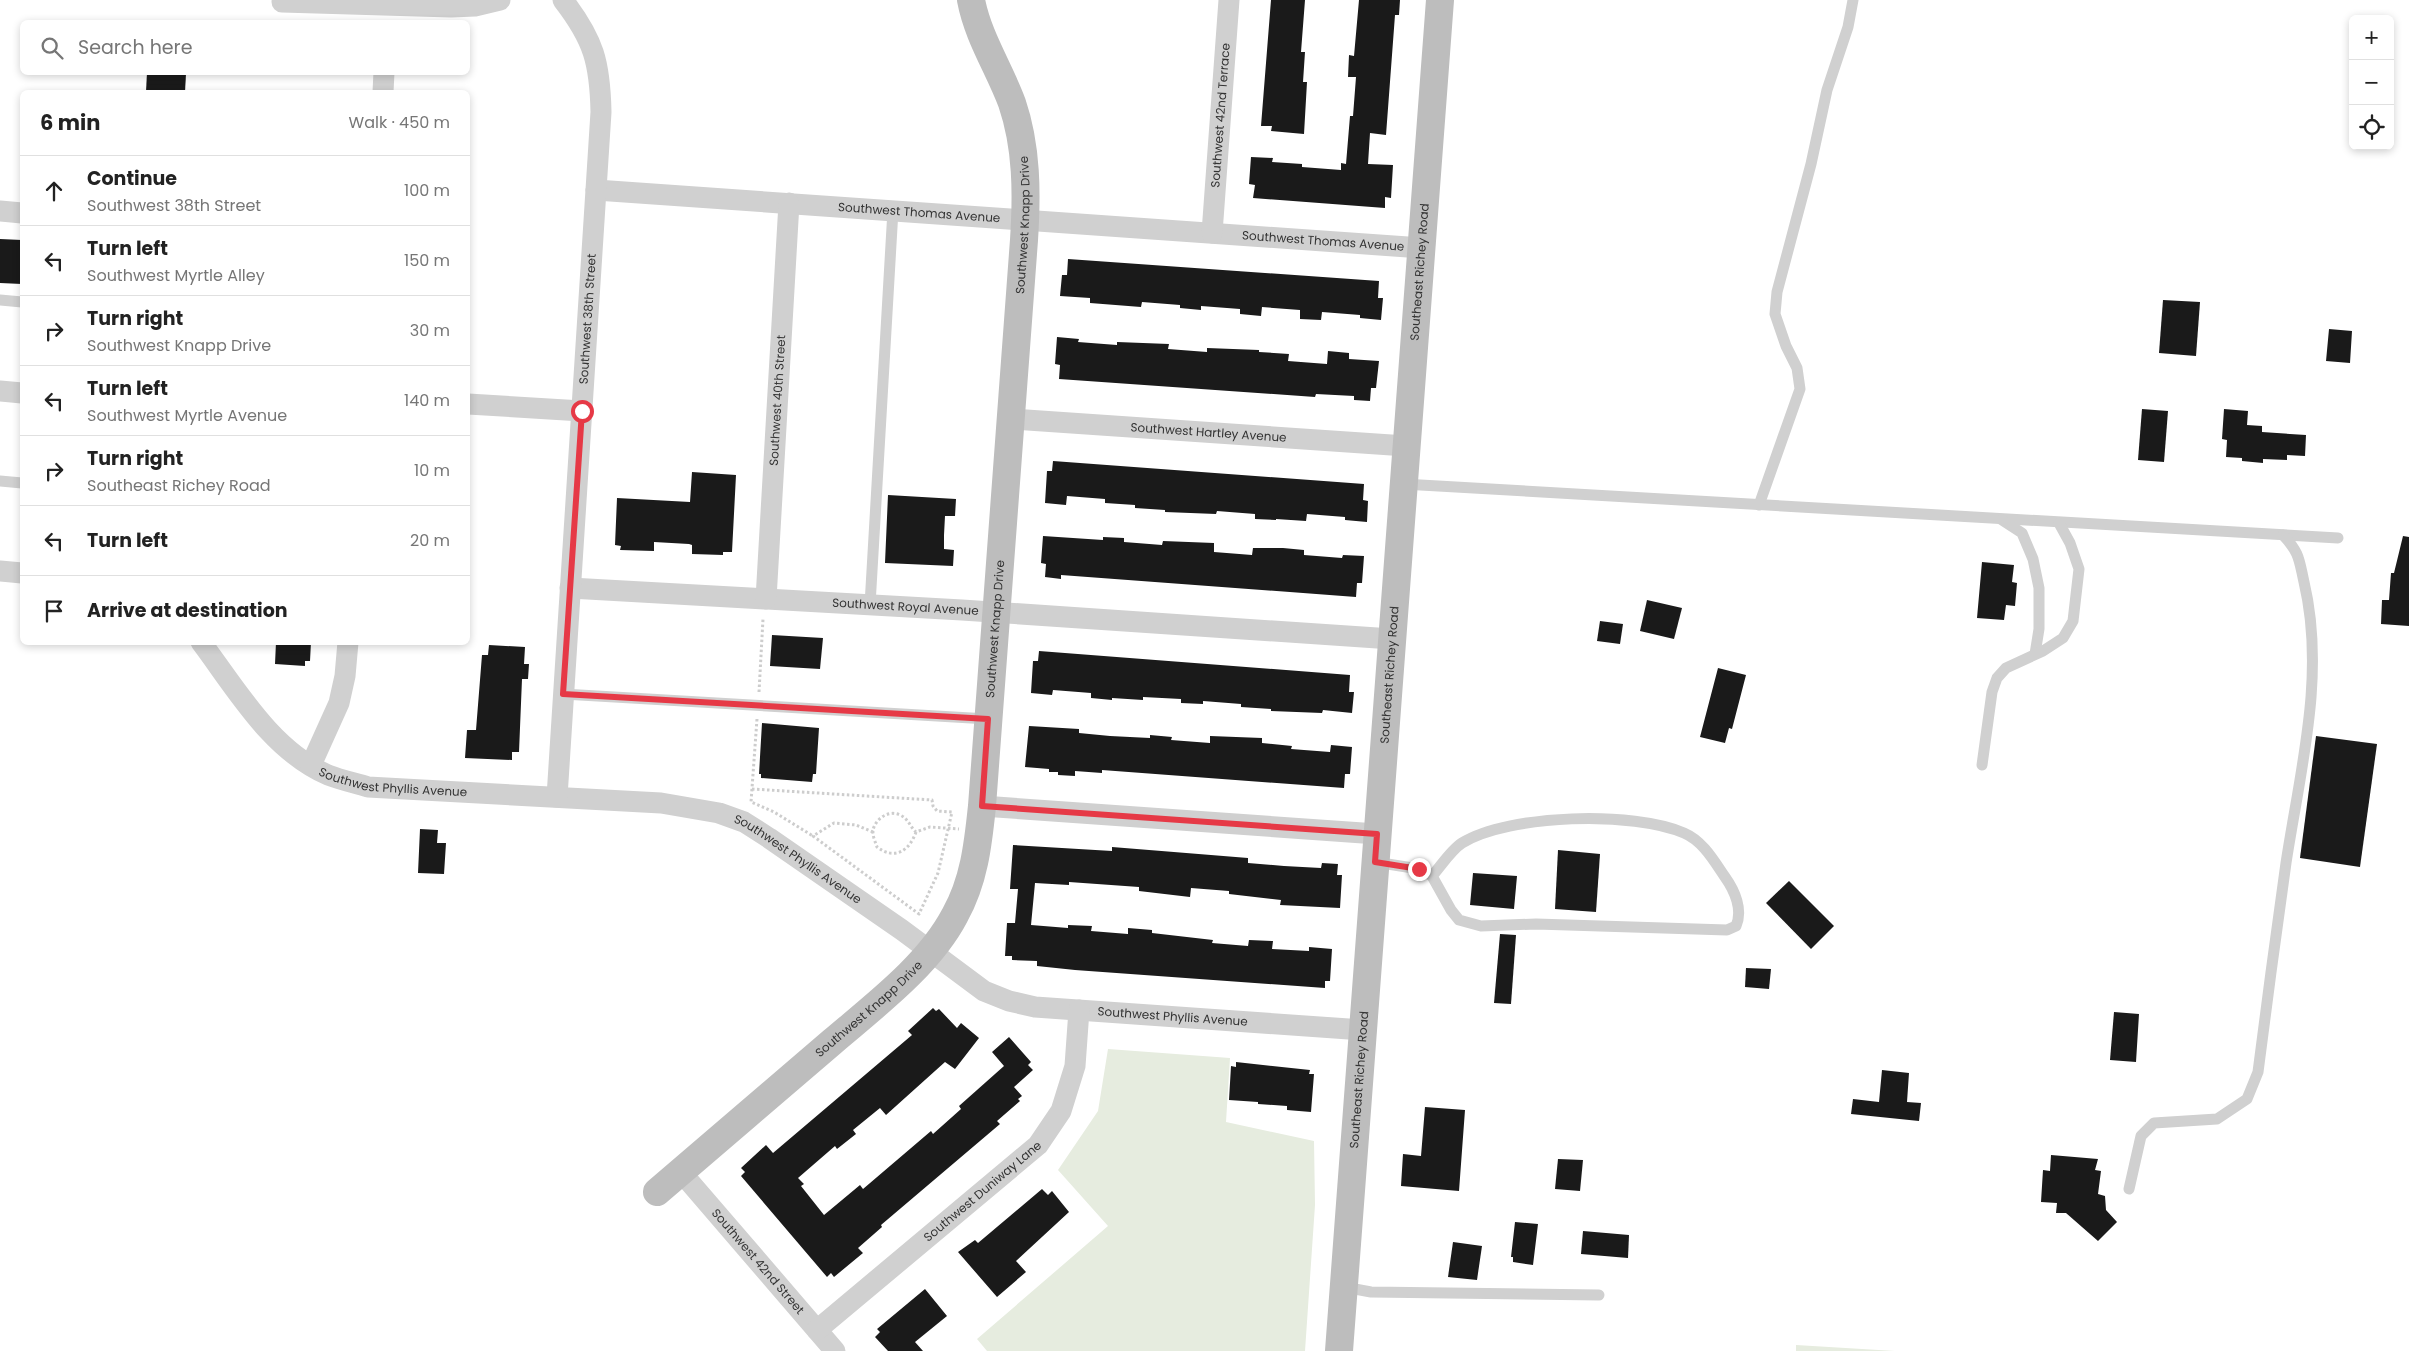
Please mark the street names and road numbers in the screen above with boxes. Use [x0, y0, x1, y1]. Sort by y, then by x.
street label: Southwest 42nd Terrace [1206, 42, 1234, 188]
street label: Southwest Knapp Drive [1011, 155, 1034, 295]
street label: Southwest Thomas Avenue [838, 198, 1001, 226]
street label: Southeast Richey Road [1406, 203, 1433, 341]
street label: Southwest Thomas Avenue [1242, 226, 1405, 255]
street label: Southwest 38th Street [575, 253, 600, 385]
street label: Southwest 40th Street [765, 334, 789, 466]
street label: Southwest Hartley Avenue [1130, 418, 1287, 446]
street label: Southwest Knapp Drive [981, 559, 1008, 699]
street label: Southwest Royal Avenue [832, 594, 979, 619]
street label: Southeast Richey Road [1375, 605, 1403, 744]
street label: Southwest Phyllis Avenue [316, 763, 468, 800]
street label: Southwest Phyllis Avenue [732, 810, 865, 908]
street label: Southwest Knapp Drive [811, 957, 926, 1061]
street label: Southwest Phyllis Avenue [1097, 1002, 1248, 1030]
street label: Southeast Richey Road [1345, 1010, 1372, 1149]
street label: Southwest Duniway Lane [920, 1137, 1045, 1245]
street label: Southwest 42nd Street [708, 1205, 809, 1318]

